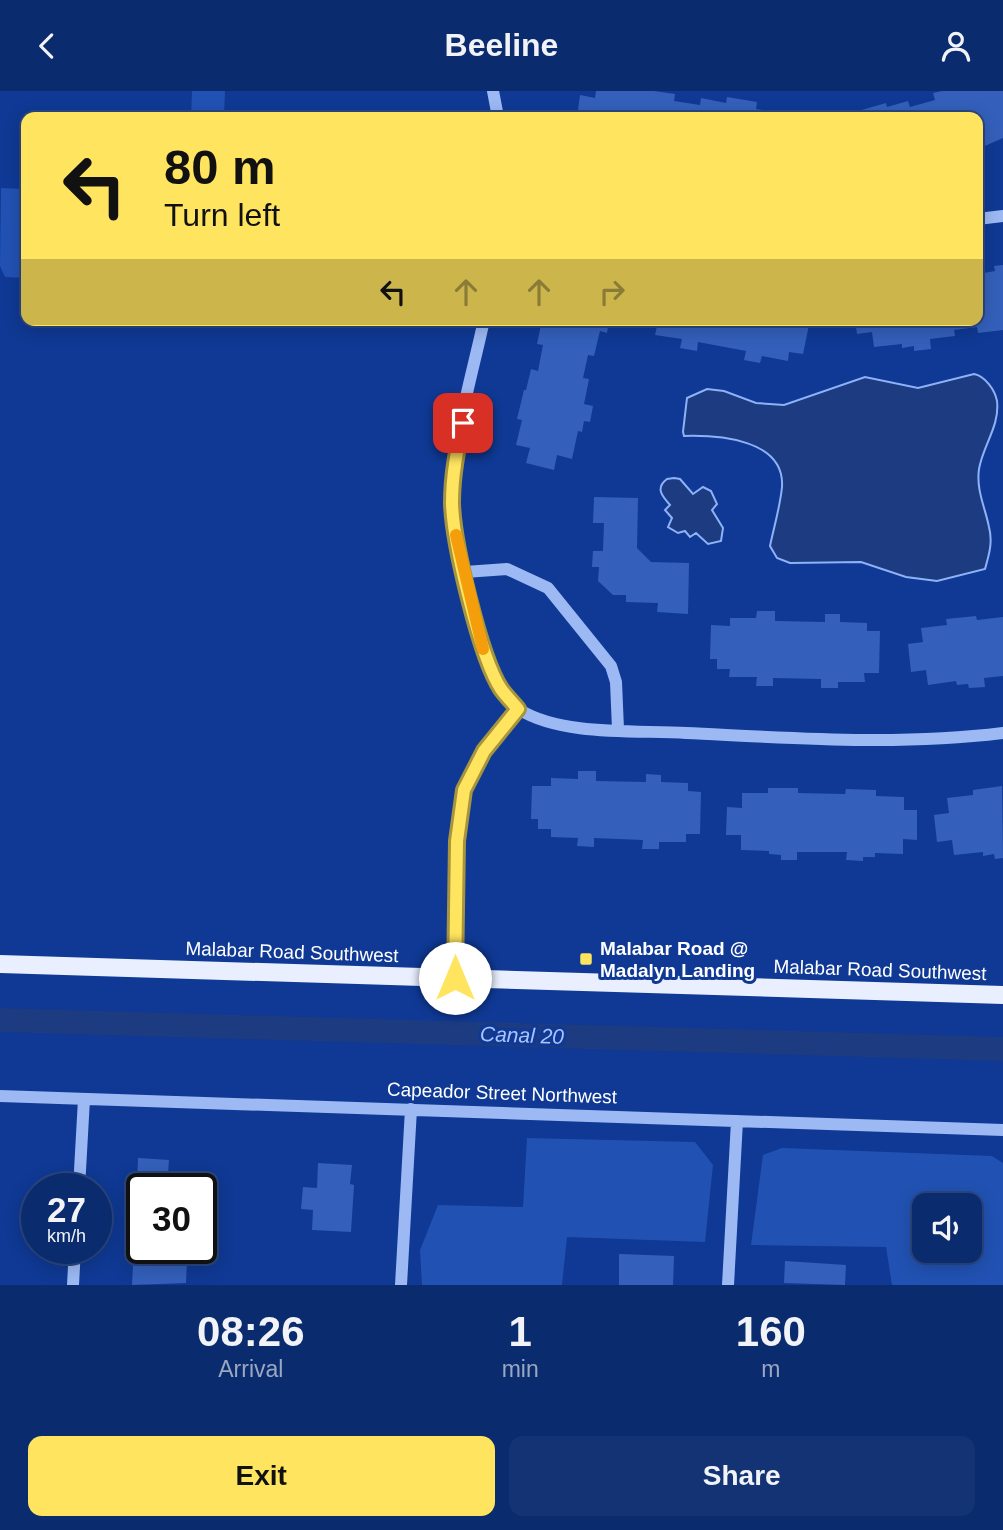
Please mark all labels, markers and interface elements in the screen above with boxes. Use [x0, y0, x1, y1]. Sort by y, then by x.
icon: back [28, 27, 66, 65]
text: Beeline [445, 27, 558, 63]
icon: person [937, 27, 975, 65]
icon: left [49, 140, 140, 231]
text: 80 m [164, 140, 276, 194]
text: Turn left [164, 197, 280, 233]
icon: left [374, 273, 412, 311]
icon: ahead [447, 273, 485, 311]
icon: ahead [520, 273, 558, 311]
icon: right [593, 273, 631, 311]
pin [433, 393, 493, 453]
icon: arrive [444, 404, 482, 442]
street label: Malabar Road Southwest [185, 938, 400, 966]
place label: Malabar Road @ Madalyn Landing [600, 938, 755, 981]
position arrow [418, 941, 492, 1015]
marker: Malabar Road @ Madalyn Landing [578, 951, 594, 967]
street label: Malabar Road Southwest [773, 956, 988, 984]
water label: Canal 20 [480, 1022, 565, 1048]
street label: Capeador Street Northwest [387, 1078, 618, 1108]
speed limit sign: 30 [126, 1173, 217, 1264]
text: 27 [47, 1190, 86, 1229]
map controls [912, 1193, 982, 1263]
button: sound [912, 1193, 982, 1263]
text: km/h [47, 1226, 86, 1246]
text: 08:26 [197, 1308, 305, 1355]
text: 1 [508, 1308, 532, 1355]
text: 160 [736, 1308, 806, 1355]
text: Arrival [218, 1356, 283, 1382]
text: min [502, 1356, 539, 1382]
text: m [761, 1356, 780, 1382]
button: Exit [28, 1436, 495, 1516]
button: Share [509, 1436, 975, 1516]

